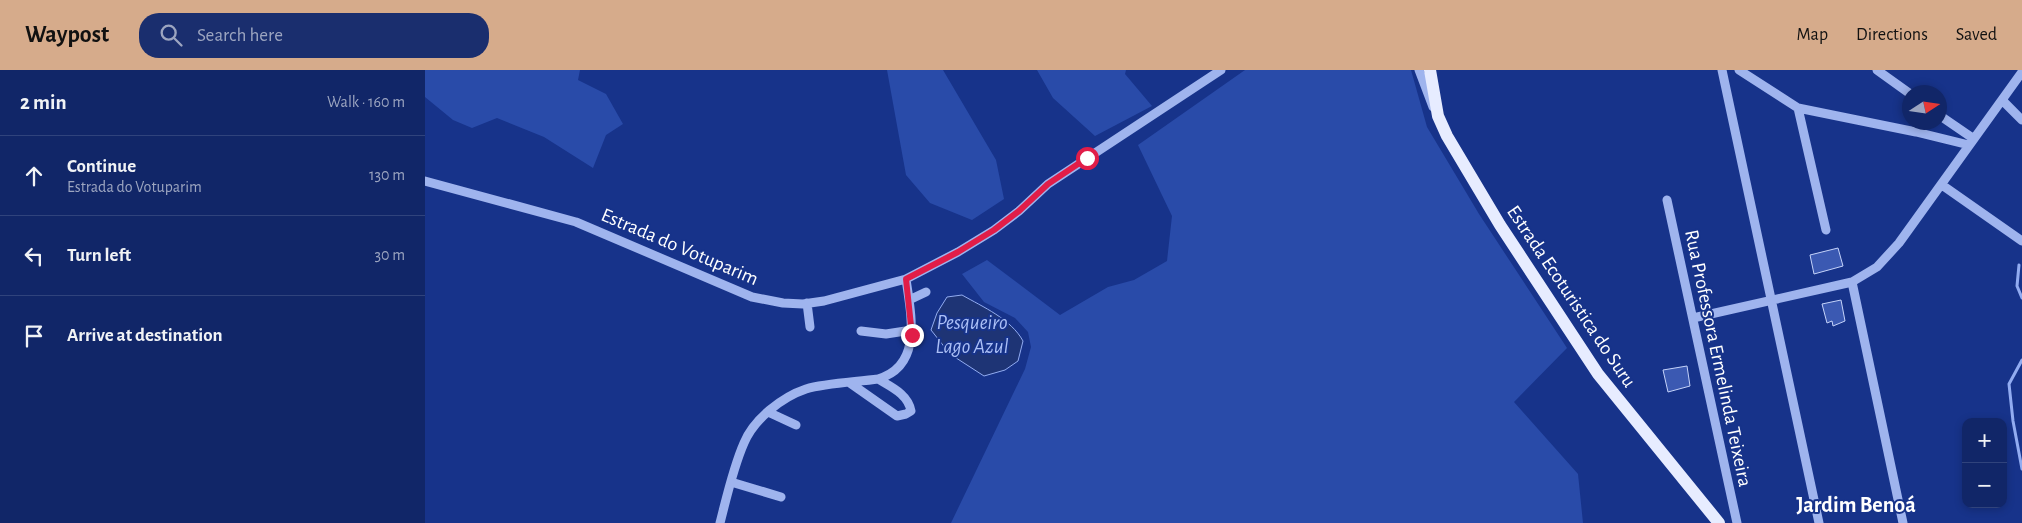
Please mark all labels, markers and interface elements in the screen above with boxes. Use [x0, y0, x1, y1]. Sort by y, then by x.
search box [139, 13, 489, 58]
icon: search [157, 21, 185, 49]
text: Waypost [25, 23, 109, 47]
text: Search here [197, 26, 283, 45]
text: Map [1797, 26, 1828, 44]
text: Directions [1856, 26, 1928, 44]
text: Saved [1956, 26, 1997, 44]
north arrow [1902, 85, 1947, 130]
text: 2 min [20, 92, 67, 113]
text: Walk · 160 m [327, 94, 405, 110]
route start [1076, 147, 1099, 170]
text: Continue [67, 157, 136, 176]
icon: ahead [20, 162, 48, 190]
text: 130 m [369, 167, 405, 183]
text: Estrada do Votuparim [67, 179, 202, 195]
street label: Estrada Ecoturistica do Suru [1503, 202, 1639, 391]
street label: Estrada do Votuparim [598, 205, 761, 289]
street label: Rua Professora Ermelinda Teixeira [1681, 228, 1755, 489]
icon: left [20, 242, 48, 270]
text: Turn left [67, 246, 131, 265]
text: 30 m [375, 247, 405, 263]
water label: Pesqueiro Lago Azul [935, 312, 1009, 357]
icon: arrive [20, 322, 48, 350]
route end [901, 324, 924, 347]
text: Arrive at destination [67, 326, 223, 345]
map controls [1962, 418, 2007, 508]
button: + [1962, 418, 2007, 463]
button: − [1962, 463, 2007, 508]
district label: Jardim Benoá [1796, 494, 1916, 516]

